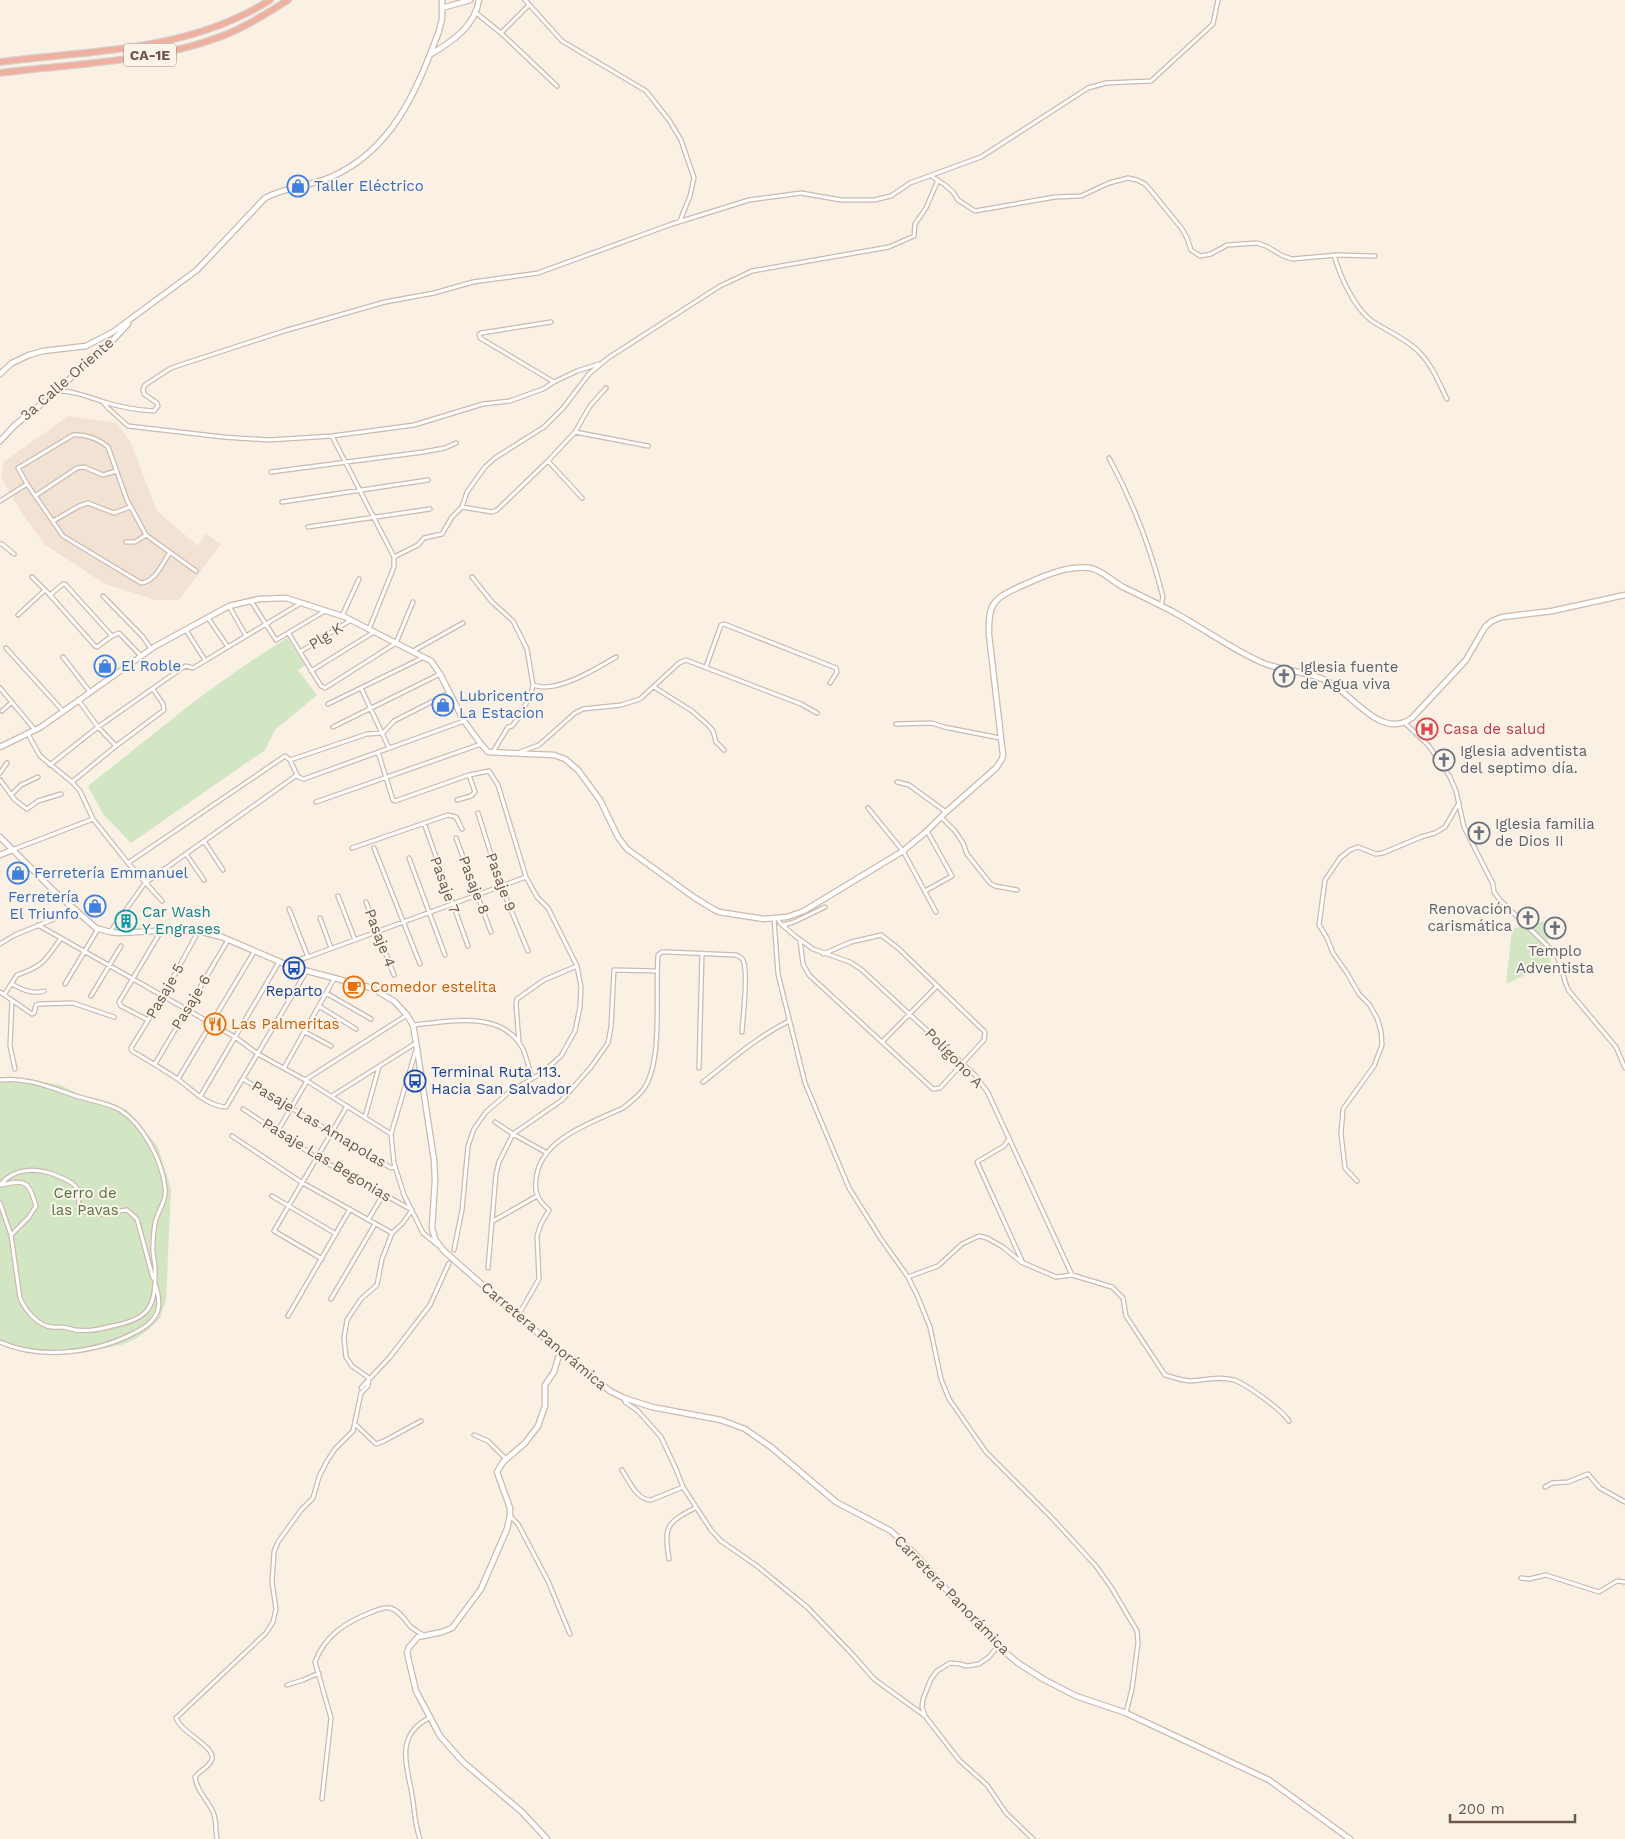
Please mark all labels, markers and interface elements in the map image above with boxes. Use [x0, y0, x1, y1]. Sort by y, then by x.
road number: CA-1E [124, 44, 176, 66]
shop icon: Taller Eléctrico [286, 174, 310, 198]
place label: Taller Eléctrico [314, 177, 424, 195]
street label: 3a Calle Oriente [17, 334, 117, 424]
street label: Plg K [306, 619, 346, 653]
shop icon: El Roble [93, 654, 117, 678]
place label: El Roble [121, 657, 181, 675]
place label: Iglesia fuente de Agua viva [1300, 658, 1398, 693]
church icon: Iglesia fuente de Agua viva [1272, 664, 1296, 688]
place label: Lubricentro La Estacion [459, 687, 544, 722]
shop icon: Lubricentro La Estacion [431, 693, 455, 717]
hospital icon: Casa de salud [1415, 717, 1439, 741]
place label: Casa de salud [1443, 720, 1546, 738]
place label: Iglesia adventista del septimo día. [1460, 742, 1588, 777]
church icon: Iglesia adventista del septimo día. [1432, 748, 1456, 772]
place label: Iglesia familia de Dios II [1495, 815, 1595, 850]
church icon: Iglesia familia de Dios II [1467, 821, 1491, 845]
street label: Pasaje 9 [482, 850, 520, 914]
street label: Pasaje 8 [455, 853, 493, 917]
street label: Pasaje 7 [426, 854, 464, 916]
shop icon: Ferretería Emmanuel [6, 861, 30, 885]
place label: Ferretería Emmanuel [34, 864, 189, 882]
place label: Ferretería El Triunfo [8, 888, 80, 923]
shop icon: Ferretería El Triunfo [83, 894, 107, 918]
place label: Renovación carismática [1427, 900, 1513, 935]
place label: Car Wash Y Engrases [142, 903, 221, 938]
street label: Pasaje 4 [361, 906, 399, 970]
church icon: Renovación carismática [1516, 906, 1540, 930]
building icon: Car Wash Y Engrases [114, 909, 138, 933]
church icon: Templo Adventista [1543, 916, 1567, 940]
place label: Templo Adventista [1516, 942, 1594, 977]
bus stop icon: Reparto [282, 956, 306, 980]
street label: Pasaje 5 [142, 960, 188, 1022]
street label: Pasaje 6 [168, 971, 214, 1033]
cafe icon: Comedor estelita [342, 975, 366, 999]
place label: Comedor estelita [370, 978, 497, 996]
place label: Reparto [265, 982, 323, 1000]
restaurant icon: Las Palmeritas [203, 1012, 227, 1036]
place label: Las Palmeritas [231, 1015, 340, 1033]
street label: Polígono A [921, 1024, 987, 1092]
place label: Terminal Ruta 113. Hacia San Salvador [431, 1063, 571, 1098]
bus stop icon: Terminal Ruta 113. Hacia San Salvador [403, 1069, 427, 1093]
street label: Pasaje Las Amapolas [248, 1077, 390, 1171]
street label: Pasaje Las Begonias [259, 1114, 395, 1206]
park label: Cerro de las Pavas [51, 1184, 119, 1219]
street label: Carretera Panorámica [477, 1278, 611, 1394]
street label: Carretera Panorámica [890, 1532, 1014, 1659]
scale bar [1450, 1792, 1575, 1824]
text: 200 m [1458, 1800, 1505, 1818]

